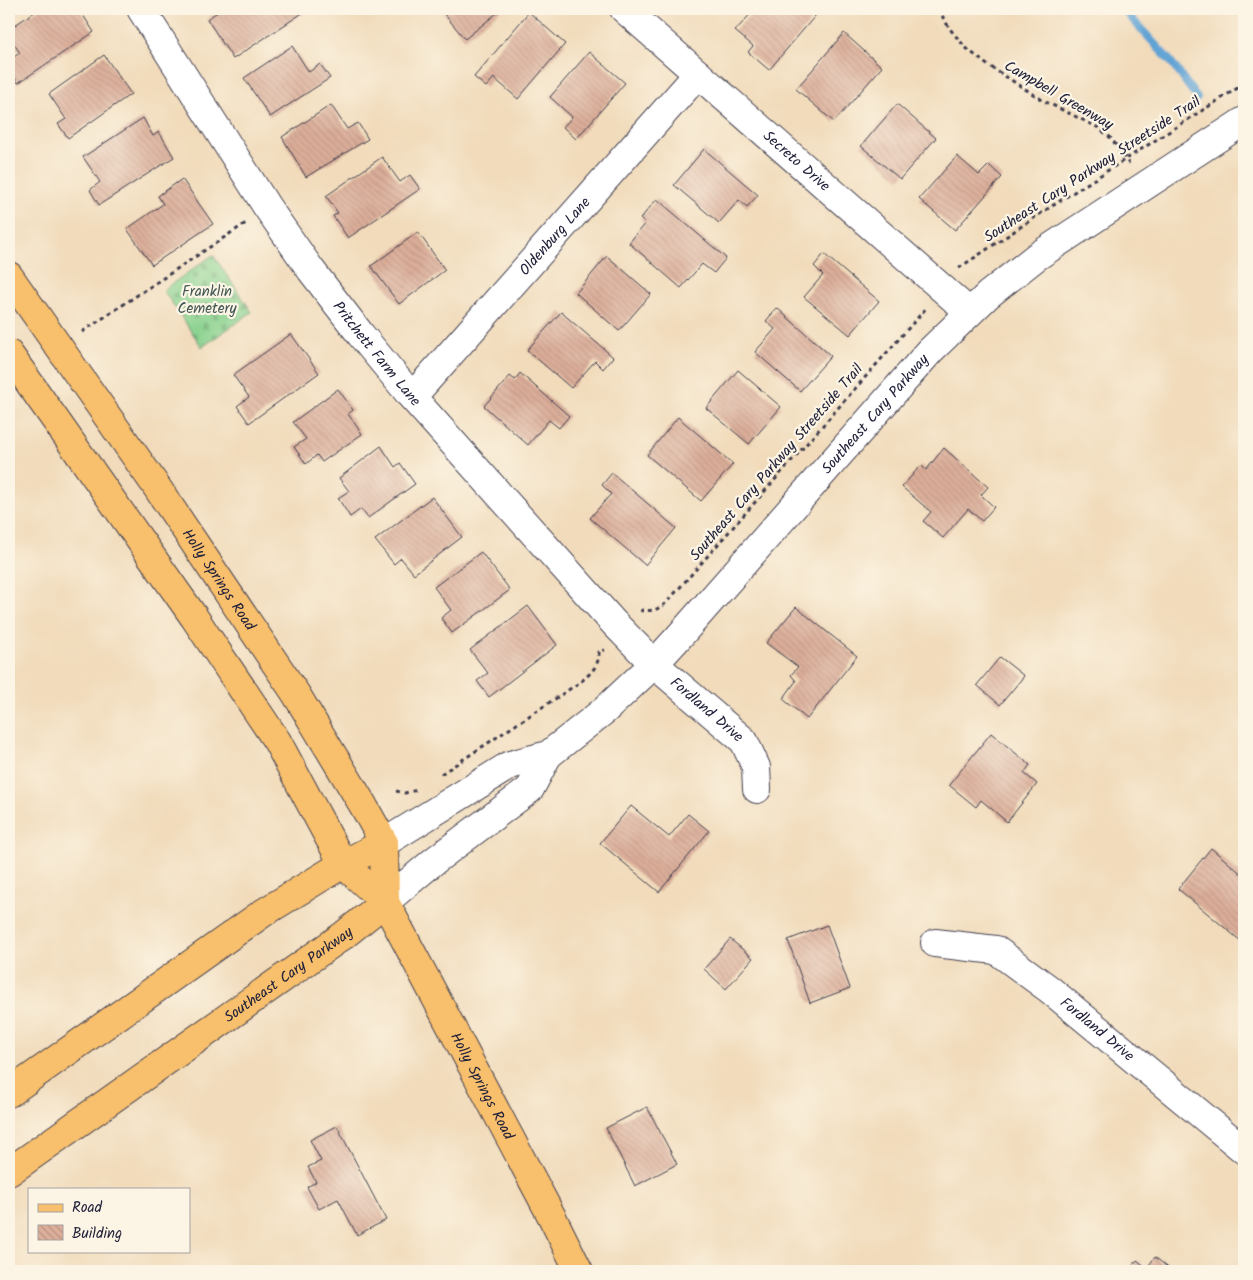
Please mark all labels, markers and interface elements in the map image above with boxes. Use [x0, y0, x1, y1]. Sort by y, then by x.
street label: Campbell Greenway [999, 55, 1119, 137]
street label: Southeast Cary Parkway Streetside Trail [979, 90, 1206, 249]
street label: Secreto Drive [757, 125, 835, 198]
street label: Oldenburg Lane [514, 192, 597, 281]
park label: Franklin Cemetery [178, 280, 237, 321]
street label: Pritchett Farm Lane [326, 296, 426, 413]
street label: Southeast Cary Parkway [816, 348, 936, 480]
street label: Southeast Cary Parkway Streetside Trail [684, 358, 870, 567]
street label: Holly Springs Road [175, 524, 261, 636]
street label: Fordland Drive [664, 672, 749, 749]
street label: Southeast Cary Parkway [219, 921, 359, 1029]
street label: Fordland Drive [1054, 992, 1140, 1068]
street label: Holly Springs Road [443, 1028, 520, 1145]
legend [28, 1188, 190, 1252]
text: Road [72, 1196, 103, 1220]
text: Building [72, 1222, 122, 1246]

